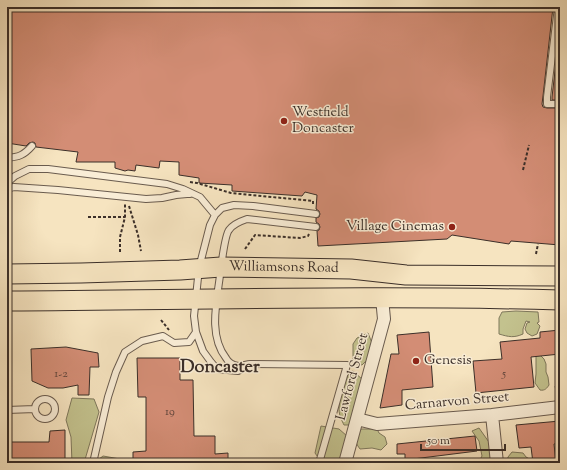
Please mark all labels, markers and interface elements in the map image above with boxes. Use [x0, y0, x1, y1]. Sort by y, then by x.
place label: Westfield Doncaster [292, 103, 354, 139]
marker: Westfield Doncaster [279, 116, 289, 126]
place label: Village Cinemas [346, 217, 444, 237]
marker: Village Cinemas [447, 222, 457, 232]
street label: Williamsons Road [229, 257, 339, 279]
street label: Lawford Street [332, 331, 374, 423]
place label: Genesis [424, 351, 472, 371]
district label: Doncaster [180, 355, 260, 381]
marker: Genesis [411, 356, 421, 366]
house number: 1-2 [54, 365, 68, 383]
house number: 5 [501, 365, 506, 383]
street label: Carnarvon Street [404, 387, 510, 417]
house number: 19 [165, 403, 175, 421]
scale bar [421, 426, 505, 452]
text: 50 m [426, 432, 450, 450]

